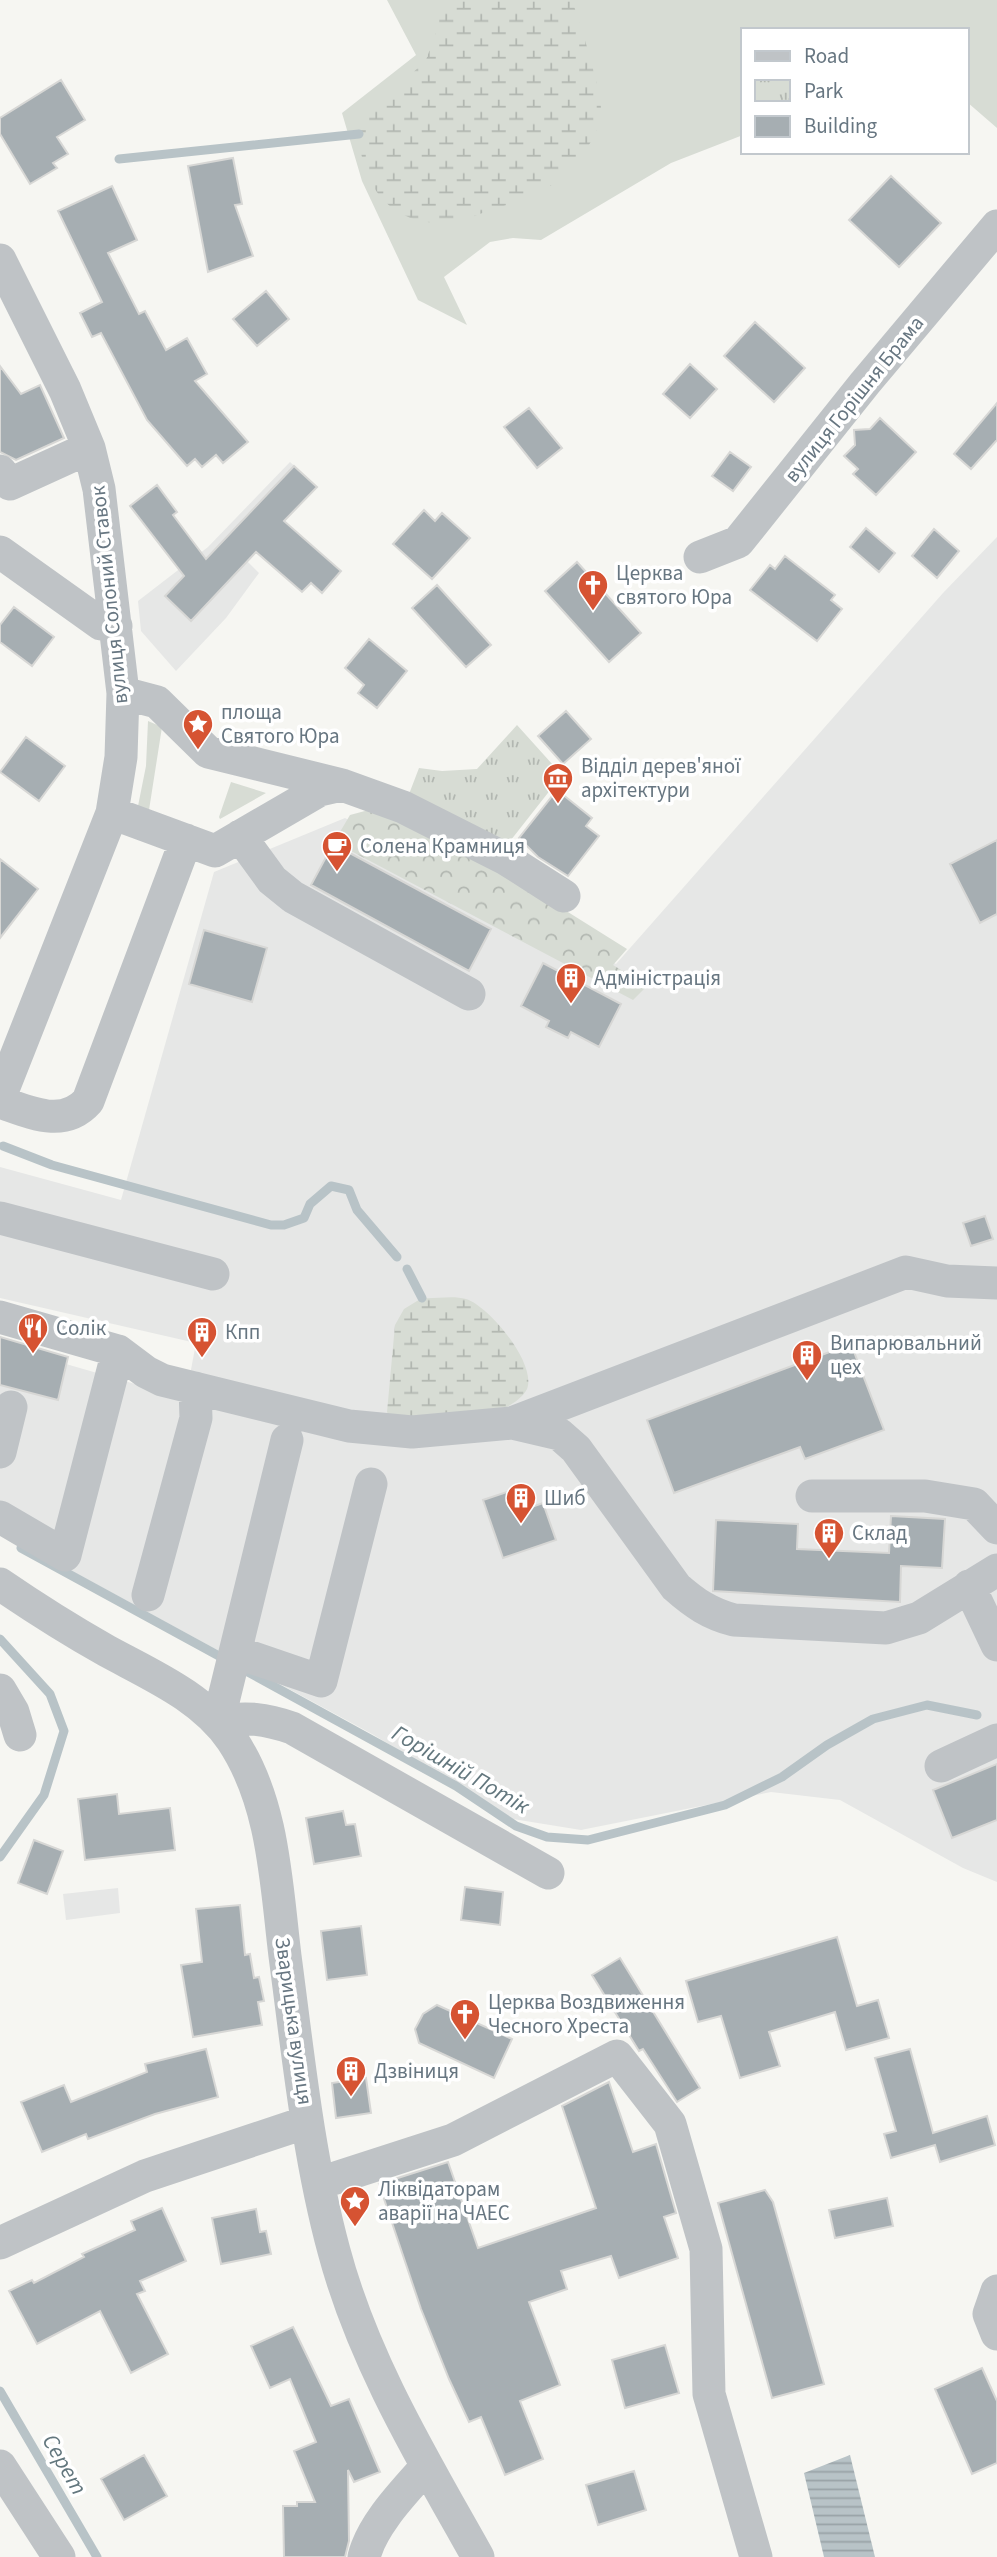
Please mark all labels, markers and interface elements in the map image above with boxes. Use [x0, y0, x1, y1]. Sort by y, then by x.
legend [741, 28, 969, 154]
text: Road [804, 41, 849, 71]
text: Park [804, 76, 844, 106]
text: Building [804, 111, 878, 141]
street label: вулиця Горішня Брама [777, 309, 931, 489]
street label: вулиця Солоний Ставок [83, 484, 135, 706]
place label: Церква святого Юра [616, 558, 732, 612]
church icon: Церква святого Юра [576, 568, 610, 612]
place label: площа Святого Юра [221, 697, 340, 751]
place icon: площа Святого Юра [181, 707, 215, 751]
place label: Відділ дерев'яної архітектури [581, 751, 741, 805]
museum icon: Відділ дерев'яної архітектури [541, 761, 575, 805]
cafe icon: Солена Крамниця [320, 829, 354, 873]
place label: Солена Крамниця [360, 831, 525, 861]
building icon: Адміністрація [554, 961, 588, 1005]
place label: Адміністрація [594, 963, 721, 993]
restaurant icon: Солік [16, 1311, 50, 1355]
place label: Солік [56, 1313, 107, 1343]
building icon: Кпп [185, 1315, 219, 1359]
place label: Кпп [225, 1317, 260, 1347]
place label: Випарювальний цех [830, 1328, 982, 1382]
building icon: Випарювальний цех [790, 1338, 824, 1382]
building icon: Шиб [504, 1481, 538, 1525]
place label: Шиб [544, 1483, 586, 1513]
building icon: Склад [812, 1516, 846, 1560]
place label: Склад [852, 1518, 907, 1548]
water label: Горішній Потік [386, 1717, 537, 1823]
street label: Зварицька вулиця [267, 1935, 321, 2107]
place label: Церква Воздвиження Чесного Хреста [488, 1987, 685, 2041]
church icon: Церква Воздвиження Чесного Хреста [448, 1997, 482, 2041]
building icon: Дзвіниця [334, 2054, 368, 2098]
place label: Дзвіниця [374, 2056, 459, 2086]
place label: Ліквідаторам аварії на ЧАЕС [378, 2174, 510, 2228]
place icon: Ліквідаторам аварії на ЧАЕС [338, 2184, 372, 2228]
water label: Серет [34, 2428, 95, 2501]

